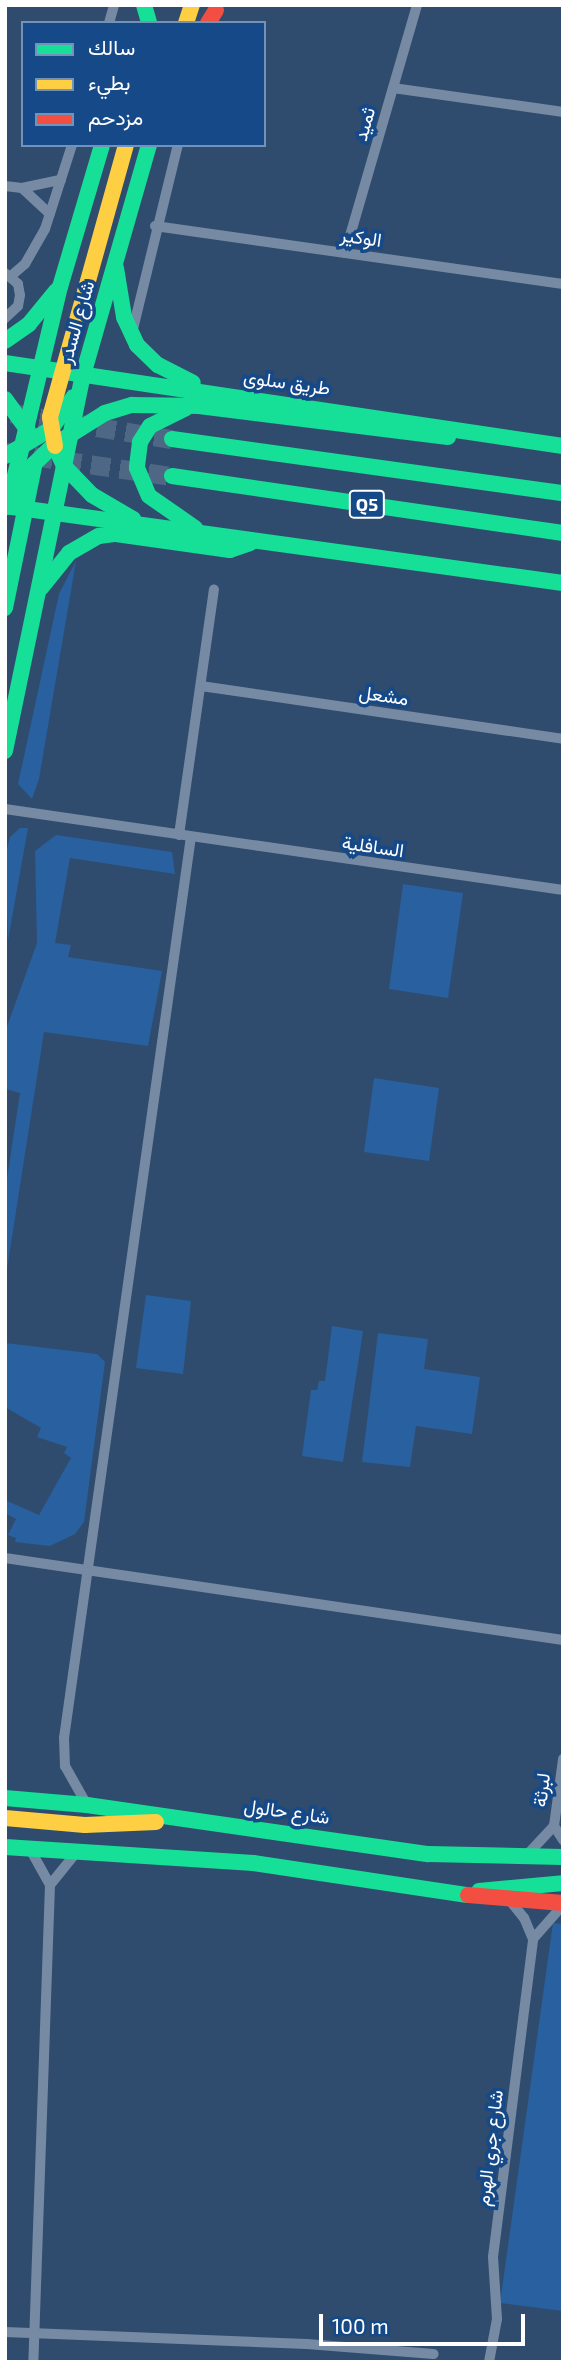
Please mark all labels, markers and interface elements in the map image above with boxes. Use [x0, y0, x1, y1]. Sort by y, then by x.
legend [21, 21, 266, 147]
text: سالك [88, 34, 135, 59]
text: بطيء [88, 69, 131, 94]
text: مزدحم [88, 104, 143, 129]
street label: ثميد [348, 105, 380, 143]
street label: الوكير [339, 223, 383, 251]
street label: شارع السدر [53, 278, 99, 366]
street label: طريق سلوى [242, 365, 332, 399]
road number: Q5 [348, 490, 386, 518]
street label: مشعل [358, 680, 410, 710]
street label: السافلية [341, 830, 405, 862]
street label: لبرثة [528, 1772, 554, 1808]
street label: شارع حالول [243, 1794, 331, 1828]
street label: شارع جري الهرم [471, 2089, 507, 2207]
scale bar [323, 2300, 530, 2344]
text: 100 m [332, 2313, 389, 2338]

